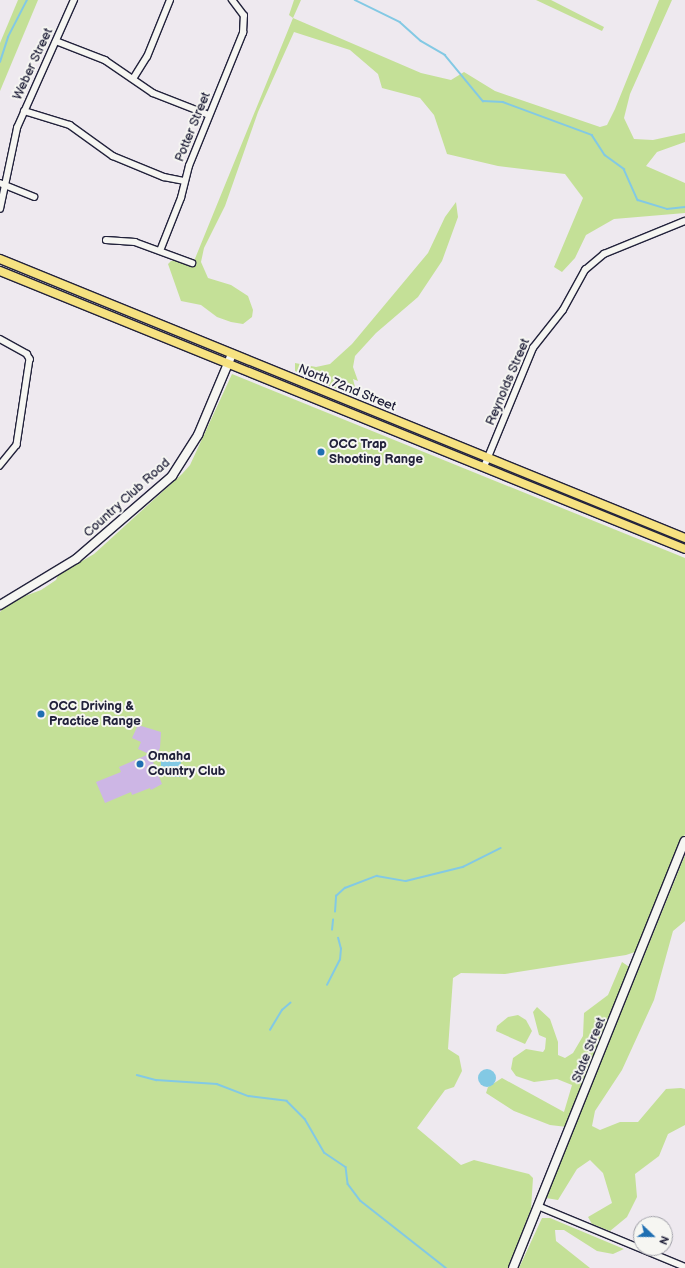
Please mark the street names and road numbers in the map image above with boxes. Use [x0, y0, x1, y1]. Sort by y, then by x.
street label: Weber Street [10, 25, 56, 103]
street label: Potter Street [172, 90, 214, 164]
street label: Reynolds Street [483, 336, 533, 428]
street label: North 72nd Street [296, 361, 398, 415]
street label: Country Club Road [80, 455, 174, 541]
street label: State Street [569, 1015, 609, 1085]

